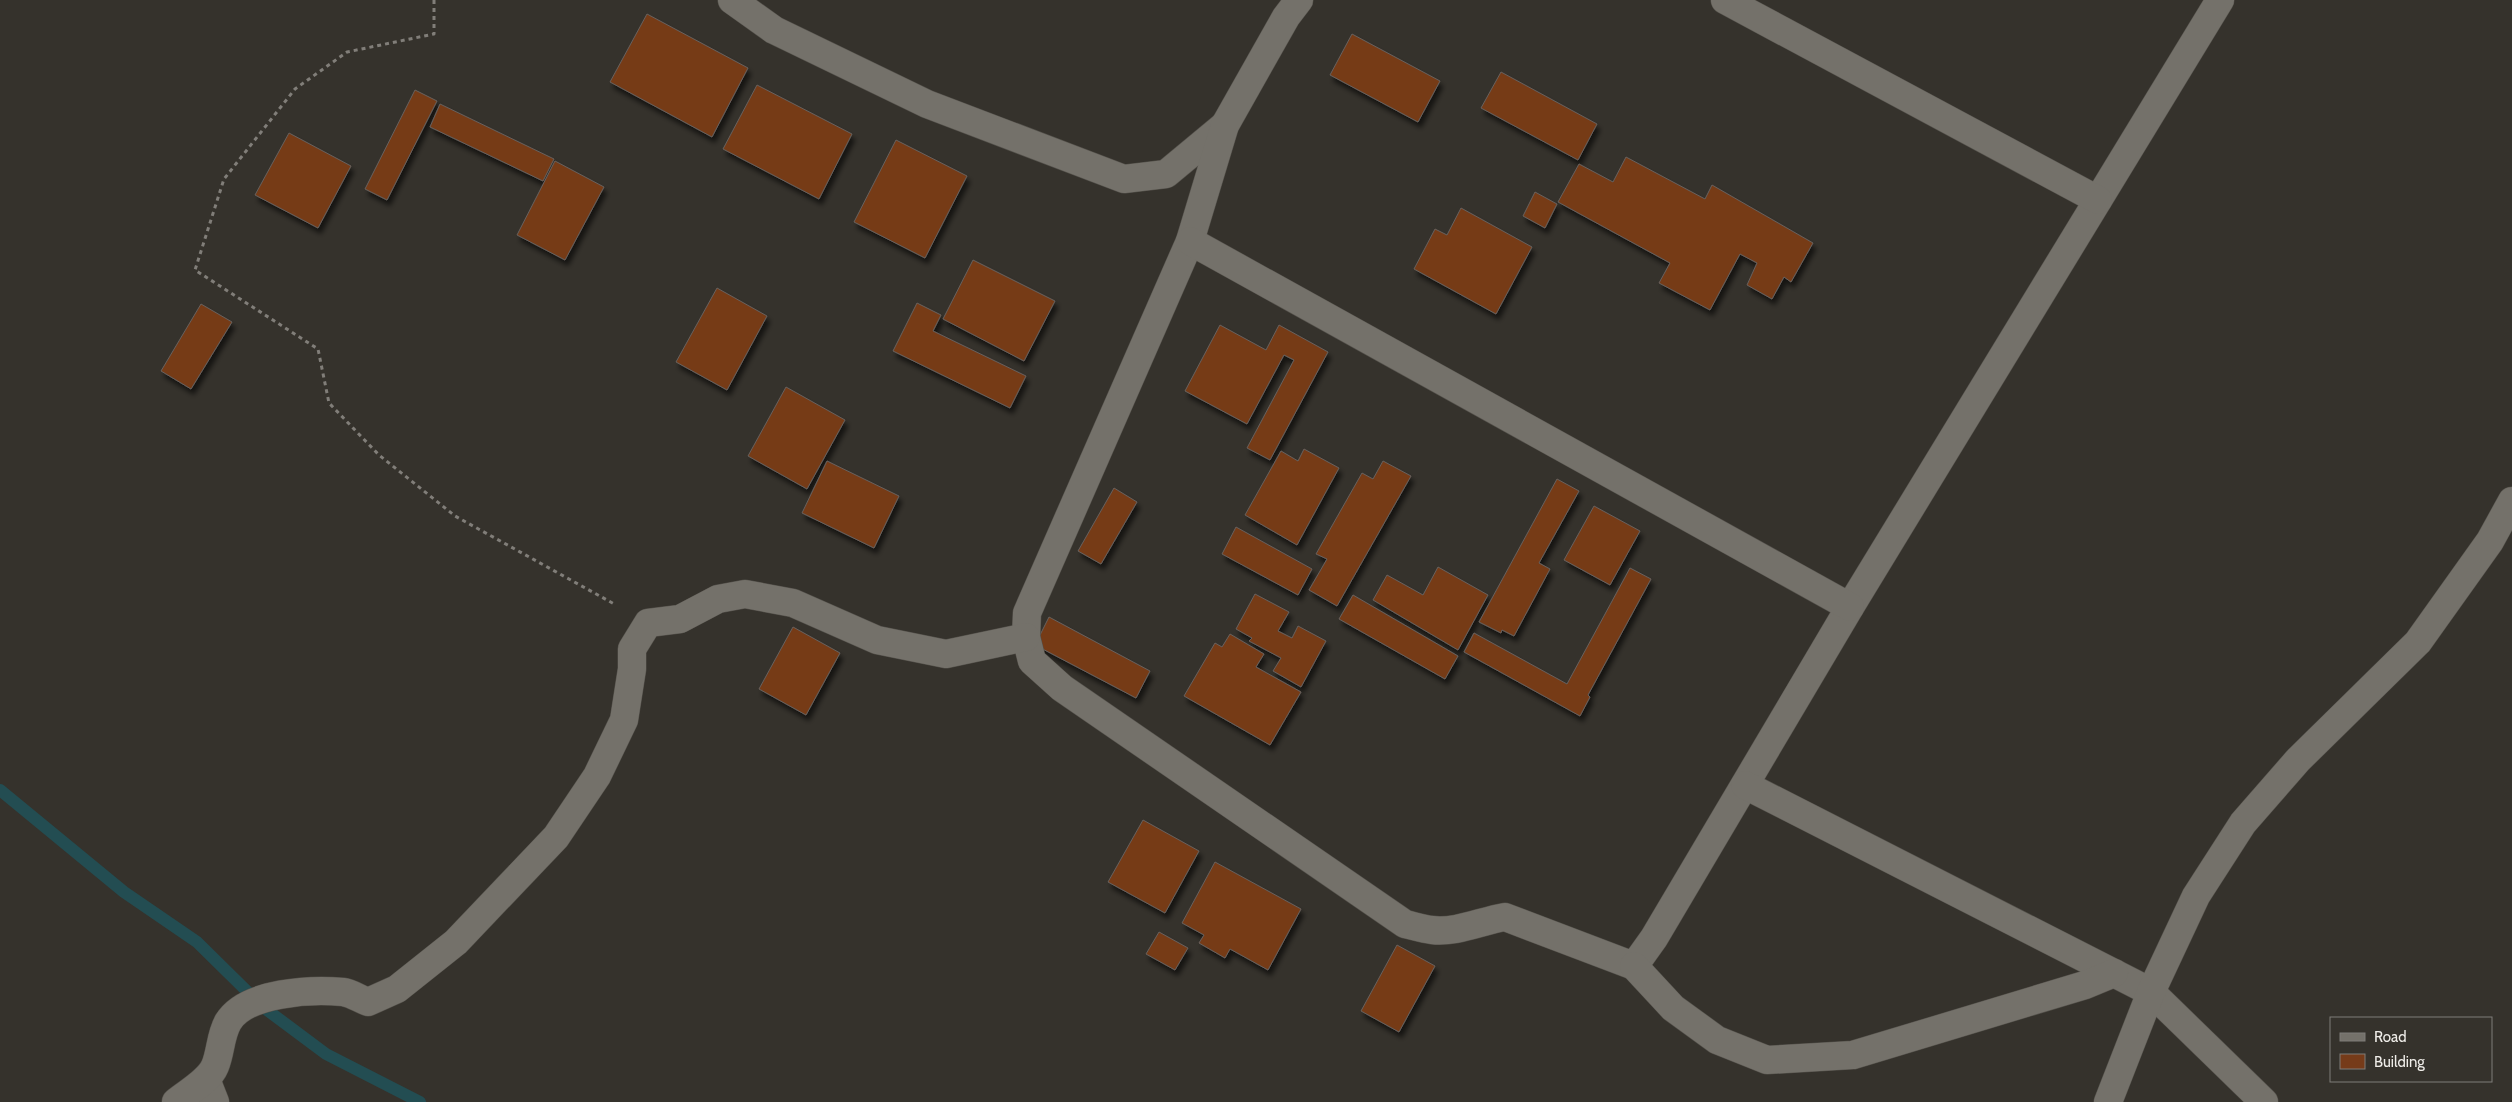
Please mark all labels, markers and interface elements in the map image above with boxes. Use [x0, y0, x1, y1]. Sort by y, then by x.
legend [2330, 1017, 2492, 1082]
text: Road [2374, 1028, 2407, 1046]
text: Building [2374, 1053, 2425, 1071]

